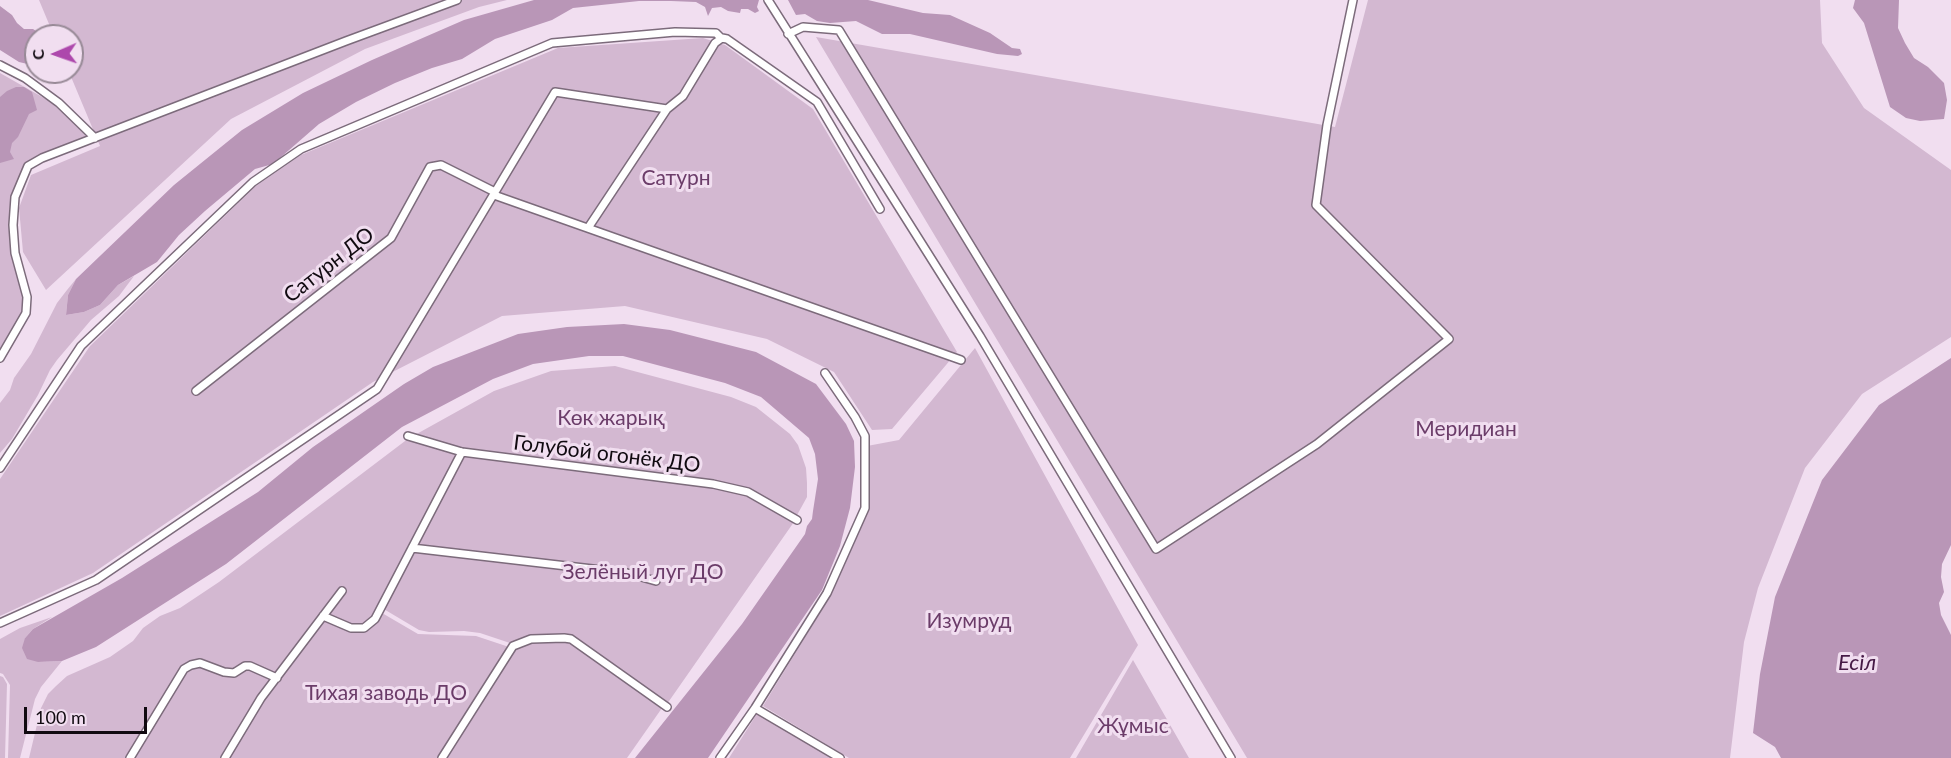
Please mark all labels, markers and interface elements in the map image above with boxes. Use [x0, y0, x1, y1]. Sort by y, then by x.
north arrow [24, 24, 84, 84]
text: С [28, 49, 47, 60]
park label: Сатурн [641, 165, 711, 191]
street label: Сатурн ДО [279, 222, 379, 308]
park label: Көк жарық [557, 405, 665, 431]
park label: Меридиан [1415, 416, 1517, 442]
street label: Голубой огонёк ДО [512, 430, 702, 478]
park label: Зелёный луг ДО [563, 559, 723, 585]
park label: Изумруд [927, 608, 1011, 634]
water label: Есіл [1838, 650, 1876, 676]
park label: Тихая заводь ДО [305, 680, 467, 706]
scale bar [27, 695, 150, 733]
text: 100 m [35, 706, 86, 728]
park label: Жұмыс [1097, 713, 1169, 739]

